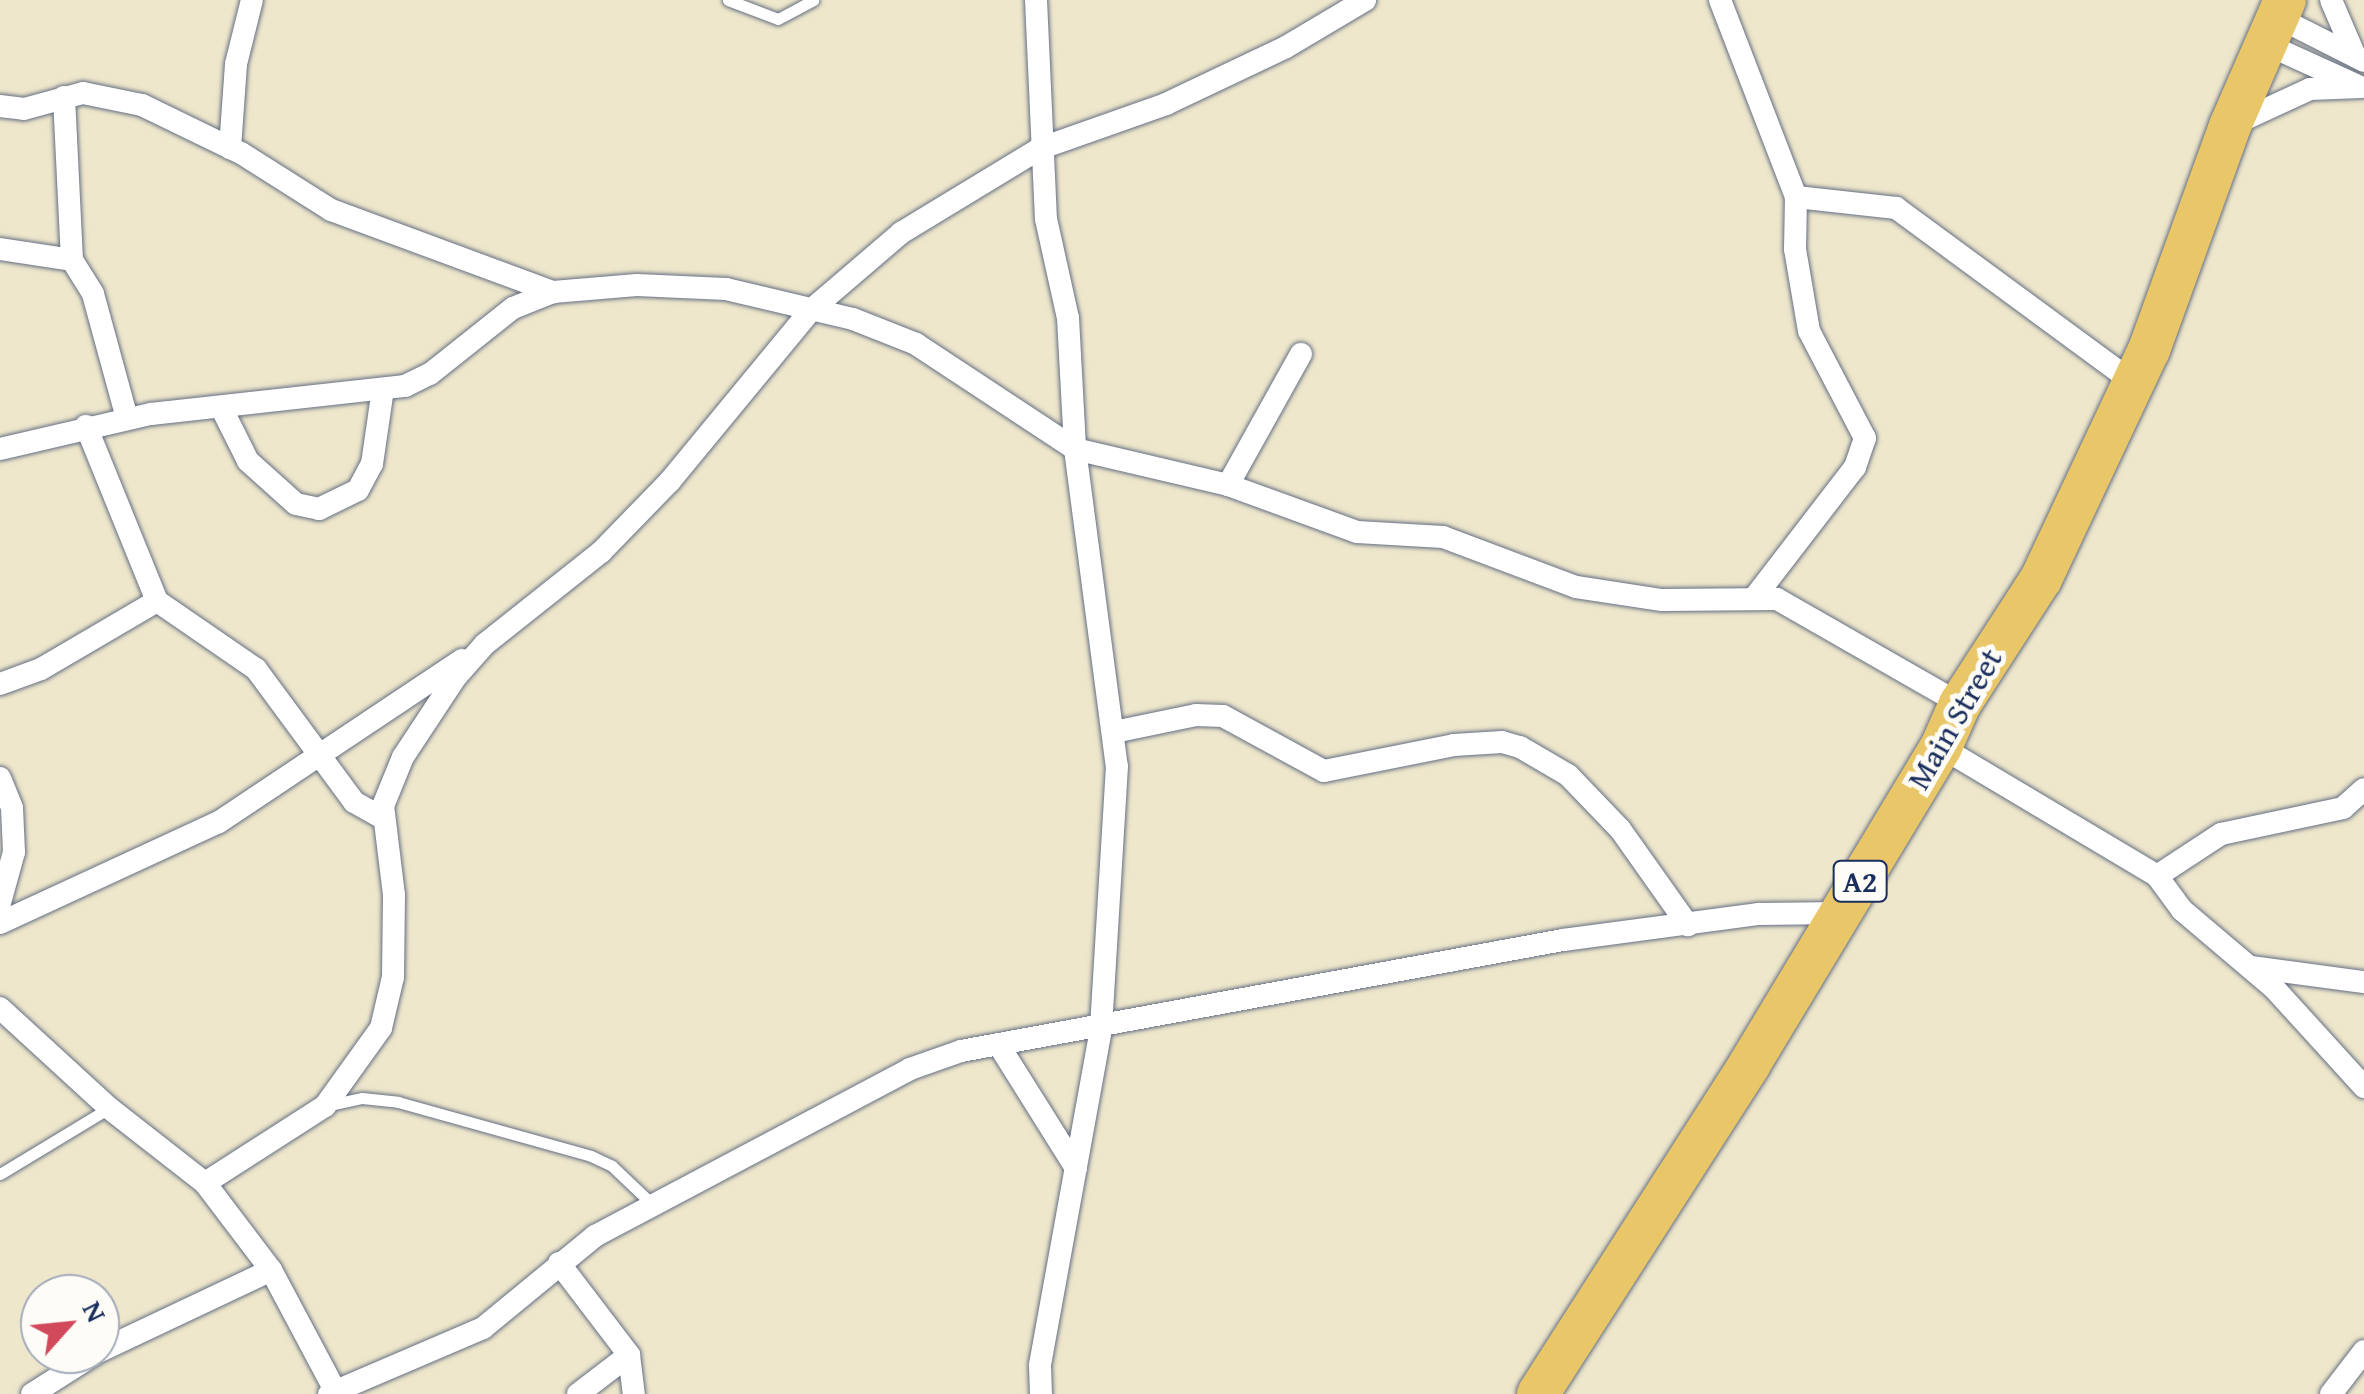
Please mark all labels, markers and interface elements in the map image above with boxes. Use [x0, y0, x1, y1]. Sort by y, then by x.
street label: Main Street [1899, 642, 2011, 796]
road number: A2 [1832, 856, 1888, 906]
north arrow [20, 1274, 120, 1374]
text: N [73, 1293, 118, 1329]

